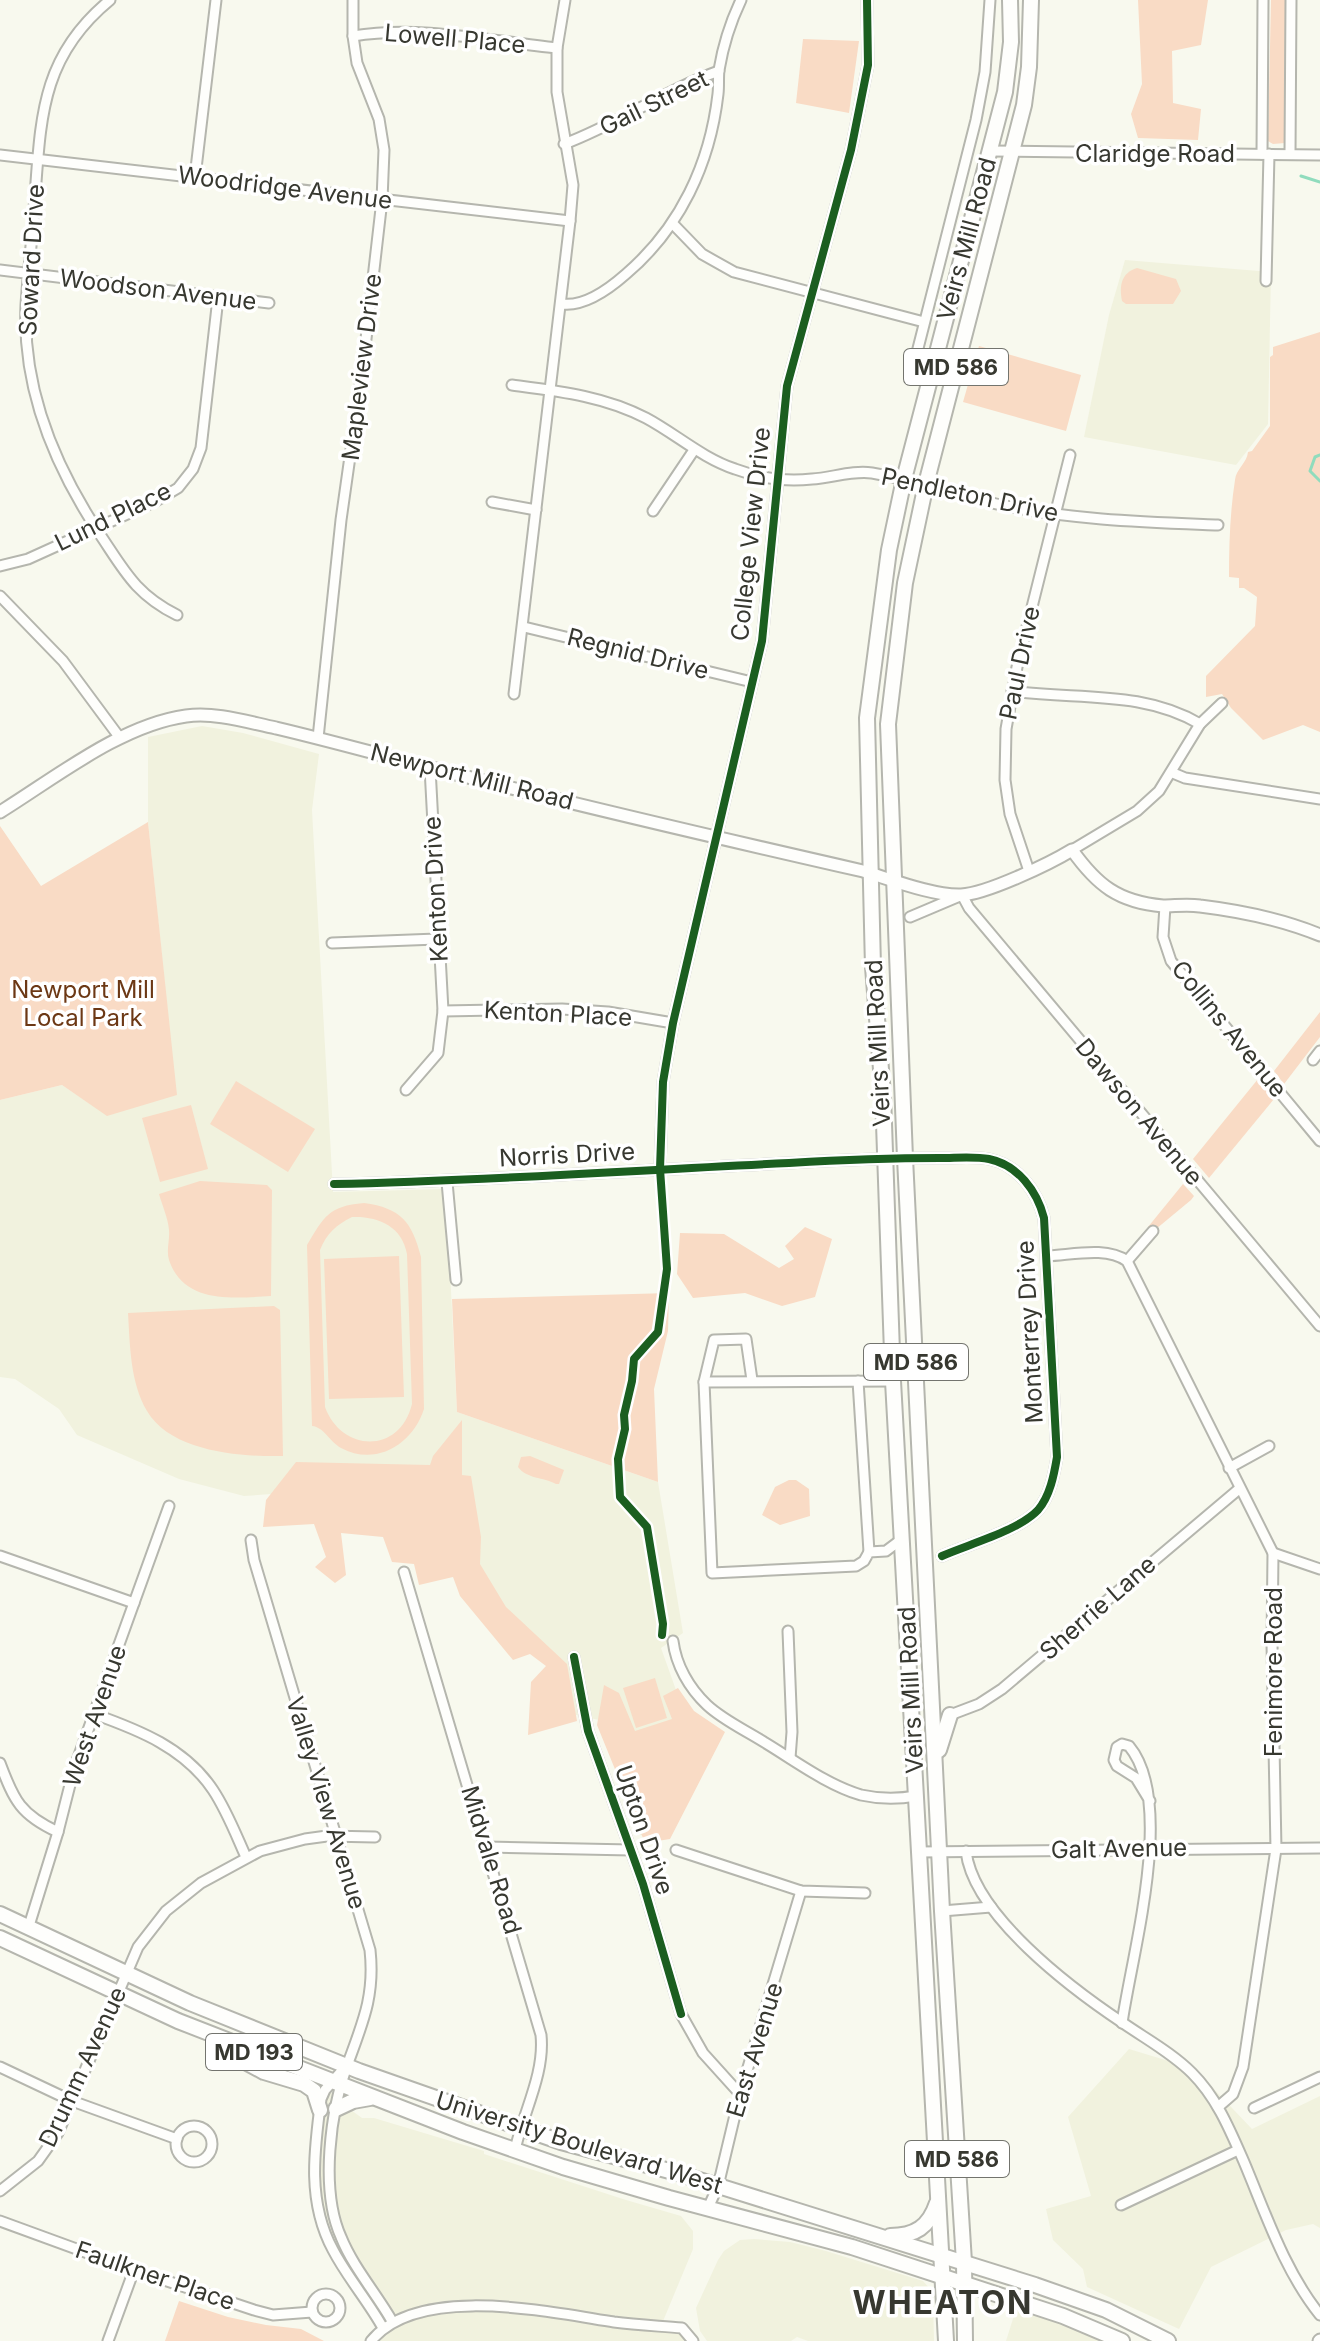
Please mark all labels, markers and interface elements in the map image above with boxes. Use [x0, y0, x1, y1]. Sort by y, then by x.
street label: Lowell Place [383, 18, 527, 59]
street label: Gail Street [595, 64, 713, 141]
street label: Claridge Road [1075, 139, 1235, 168]
street label: Veirs Mill Road [931, 154, 1002, 323]
street label: Woodridge Avenue [176, 160, 394, 215]
street label: Soward Drive [13, 183, 50, 337]
street label: Woodson Avenue [58, 263, 258, 316]
street label: Mapleview Drive [336, 272, 387, 462]
road number: MD 586 [904, 349, 1008, 385]
street label: College View Drive [725, 426, 776, 642]
street label: Pendleton Drive [879, 462, 1061, 527]
street label: Lund Place [50, 476, 176, 557]
street label: Paul Drive [993, 604, 1046, 722]
street label: Regnid Drive [564, 622, 712, 685]
street label: Newport Mill Road [368, 737, 577, 816]
street label: Kenton Drive [417, 815, 454, 963]
street label: Collins Avenue [1165, 955, 1293, 1103]
street label: Veirs Mill Road [859, 959, 896, 1127]
park label: Newport Mill Local Park [11, 975, 155, 1032]
street label: Kenton Place [483, 995, 633, 1032]
street label: Dawson Avenue [1070, 1032, 1209, 1191]
street label: Norris Drive [498, 1136, 636, 1173]
street label: Monterrey Drive [1010, 1240, 1049, 1424]
road number: MD 586 [864, 1344, 968, 1380]
street label: Sherrie Lane [1034, 1549, 1162, 1666]
street label: Fenimore Road [1259, 1587, 1288, 1757]
street label: Veirs Mill Road [892, 1606, 929, 1774]
street label: West Avenue [57, 1641, 132, 1791]
street label: Valley View Avenue [280, 1693, 373, 1913]
street label: Upton Drive [609, 1761, 680, 1898]
street label: Midvale Road [455, 1782, 528, 1938]
street label: Galt Avenue [1051, 1833, 1187, 1864]
street label: East Avenue [720, 1979, 789, 2121]
street label: Drumm Avenue [33, 1982, 132, 2152]
road number: MD 193 [206, 2034, 302, 2070]
street label: University Boulevard West [432, 2085, 726, 2200]
road number: MD 586 [905, 2141, 1009, 2177]
street label: Faulkner Place [72, 2235, 239, 2316]
district label: WHEATON [853, 2283, 1033, 2322]

